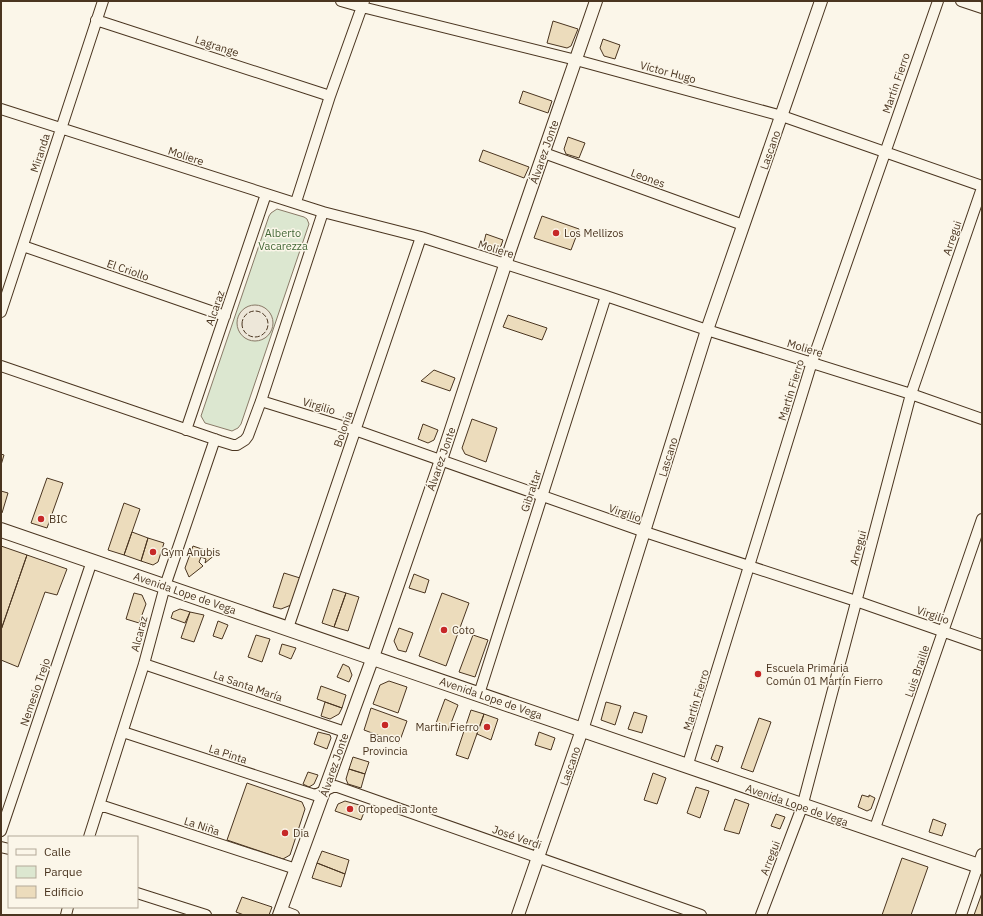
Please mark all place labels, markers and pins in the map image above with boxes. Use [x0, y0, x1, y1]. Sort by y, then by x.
place label: Los Mellizos [564, 226, 624, 240]
marker: Los Mellizos [551, 228, 561, 238]
place label: BIC [49, 512, 68, 526]
marker: BIC [36, 514, 46, 524]
place label: Gym Anubis [161, 545, 220, 559]
marker: Gym Anubis [148, 547, 158, 557]
place label: Coto [452, 623, 475, 637]
marker: Coto [439, 625, 449, 635]
place label: Escuela Primaria Común 01 Martín Fierro [766, 661, 883, 688]
marker: Escuela Primaria Común 01 Martín Fierro [753, 669, 763, 679]
marker: Banco Provincia [380, 720, 390, 730]
place label: Martin Fierro [416, 720, 479, 734]
marker: Martin Fierro [482, 722, 492, 732]
place label: Banco Provincia [362, 731, 408, 758]
place label: Ortopedia Jonte [358, 802, 438, 816]
marker: Ortopedia Jonte [345, 804, 355, 814]
place label: Dia [293, 826, 309, 840]
marker: Dia [280, 828, 290, 838]

